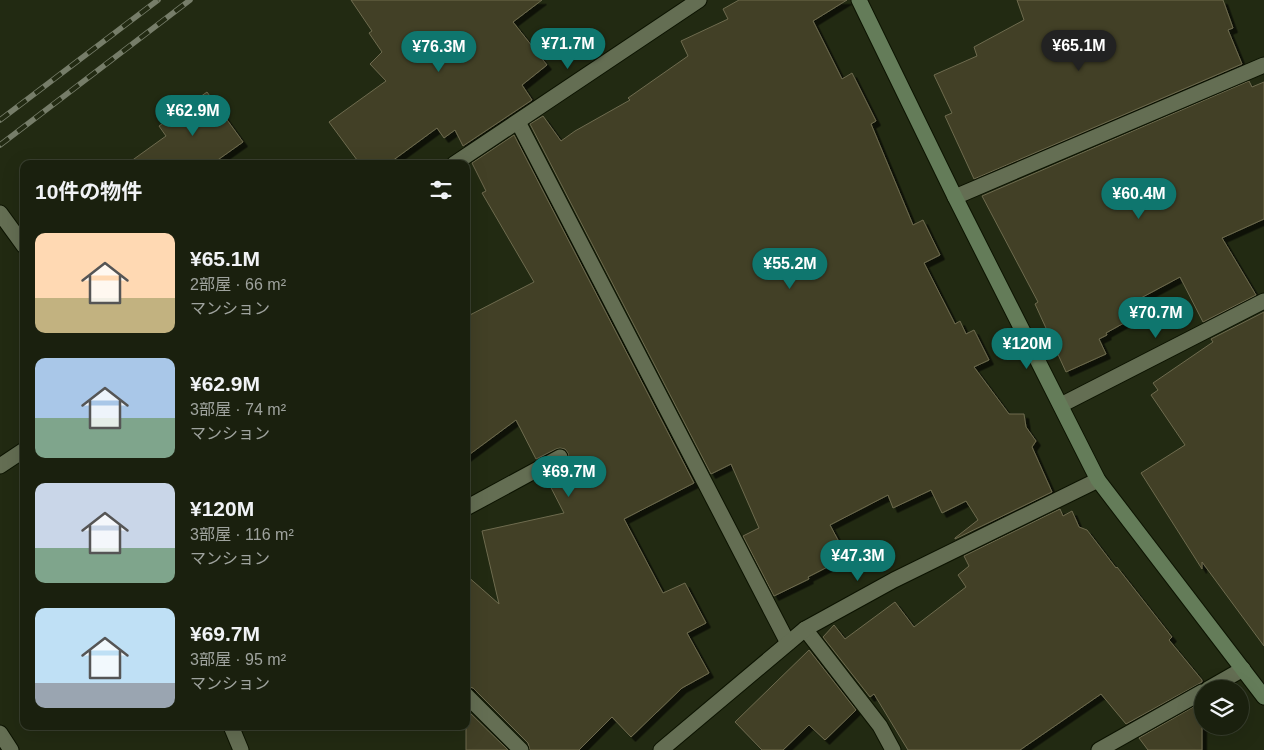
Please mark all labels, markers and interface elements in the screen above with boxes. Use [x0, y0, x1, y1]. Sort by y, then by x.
pin: ¥71.7M [527, 28, 609, 70]
pin: ¥76.3M [398, 30, 480, 73]
pin: ¥65.1M [1038, 30, 1120, 72]
text: ¥71.7M [541, 35, 595, 52]
text: ¥65.1M [1052, 37, 1106, 54]
text: ¥76.3M [412, 38, 466, 55]
pin: ¥62.9M [152, 94, 234, 137]
text: ¥62.9M [166, 102, 220, 119]
icon: filters [427, 176, 455, 204]
pin: ¥60.4M [1098, 178, 1180, 220]
text: 10件の物件 [35, 180, 142, 203]
text: ¥60.4M [1112, 185, 1166, 202]
text: ¥65.1M [190, 247, 260, 270]
pin: ¥55.2M [749, 248, 831, 290]
icon: home [75, 253, 135, 313]
text: ¥55.2M [763, 255, 817, 272]
text: 2部屋 · 66 m² [190, 276, 286, 293]
pin: ¥70.7M [1115, 296, 1197, 339]
text: マンション [190, 300, 270, 317]
text: ¥70.7M [1129, 304, 1183, 321]
pin: ¥120M [992, 328, 1062, 370]
text: ¥120M [1003, 335, 1051, 352]
text: ¥62.9M [190, 372, 260, 395]
icon: home [75, 378, 135, 438]
text: 3部屋 · 74 m² [190, 401, 286, 418]
text: マンション [190, 425, 270, 442]
pin: ¥69.7M [528, 456, 610, 498]
text: ¥69.7M [542, 463, 596, 480]
text: ¥120M [190, 497, 254, 520]
icon: home [75, 503, 135, 563]
text: 3部屋 · 116 m² [190, 526, 294, 543]
pin: ¥47.3M [817, 540, 899, 582]
text: ¥47.3M [831, 547, 885, 564]
text: マンション [190, 550, 270, 567]
text: ¥69.7M [190, 622, 260, 645]
icon: home [75, 628, 135, 688]
text: 3部屋 · 95 m² [190, 651, 286, 668]
text: マンション [190, 675, 270, 692]
map controls [1194, 680, 1249, 735]
button: layers [1194, 680, 1249, 735]

